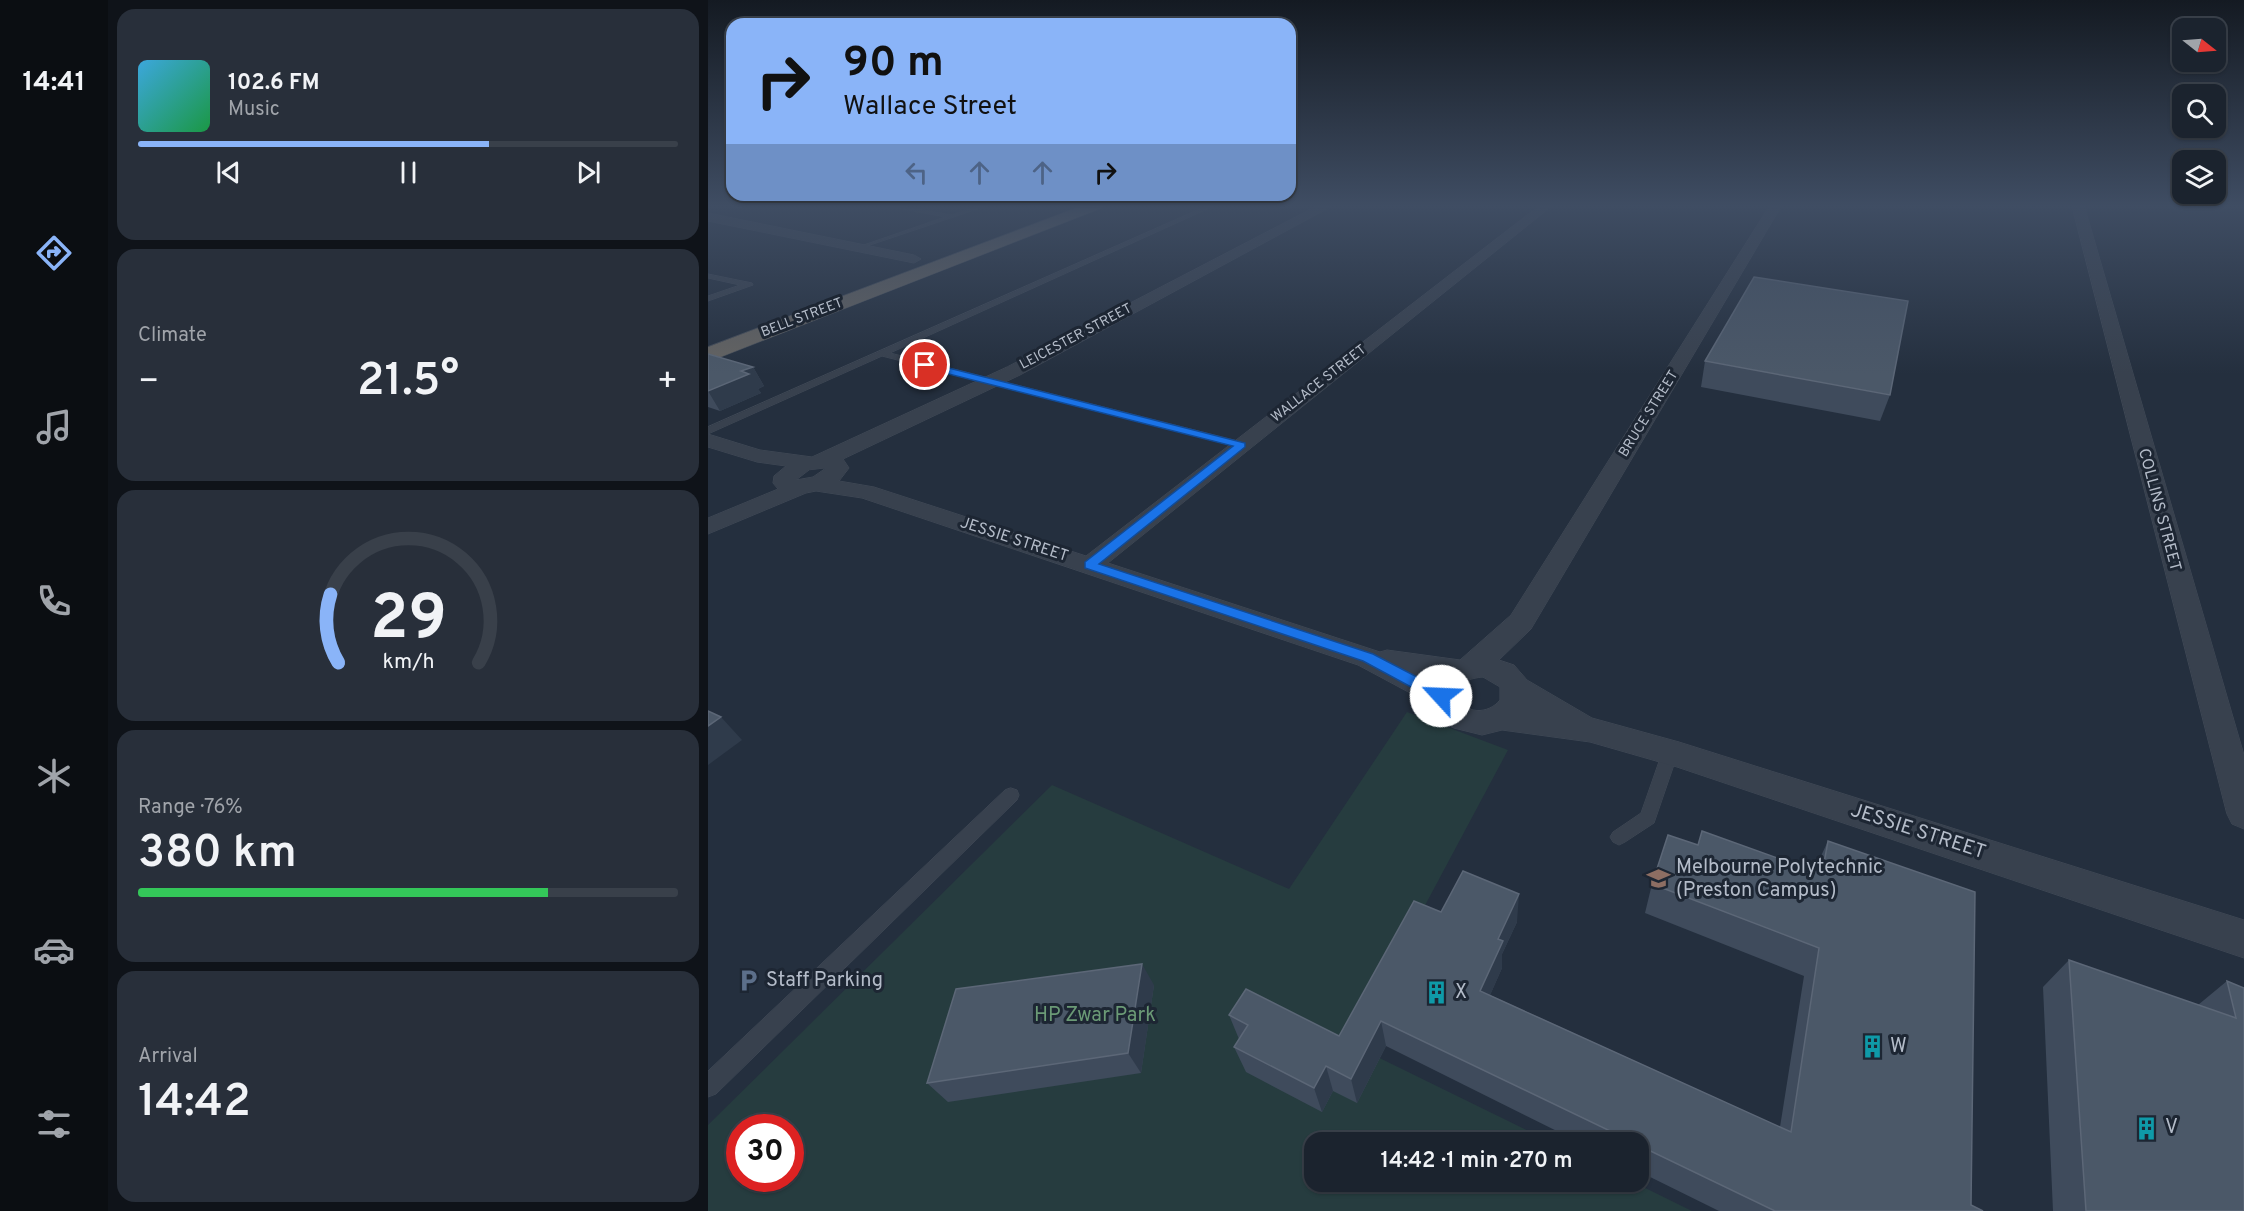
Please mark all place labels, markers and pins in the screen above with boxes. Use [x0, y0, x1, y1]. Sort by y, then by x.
pin [899, 339, 950, 390]
place label: Melbourne Polytechnic (Preston Campus) [1676, 855, 1883, 904]
school or university icon: Melbourne Polytechnic (Preston Campus) [1645, 866, 1671, 892]
parking icon: Staff Parking [735, 968, 761, 994]
place label: Staff Parking [766, 968, 883, 994]
building icon: X [1424, 980, 1450, 1006]
place label: X [1455, 980, 1467, 1006]
building icon: W [1859, 1034, 1885, 1060]
place label: W [1890, 1034, 1907, 1060]
building icon: V [2134, 1115, 2160, 1141]
place label: V [2165, 1115, 2178, 1141]

